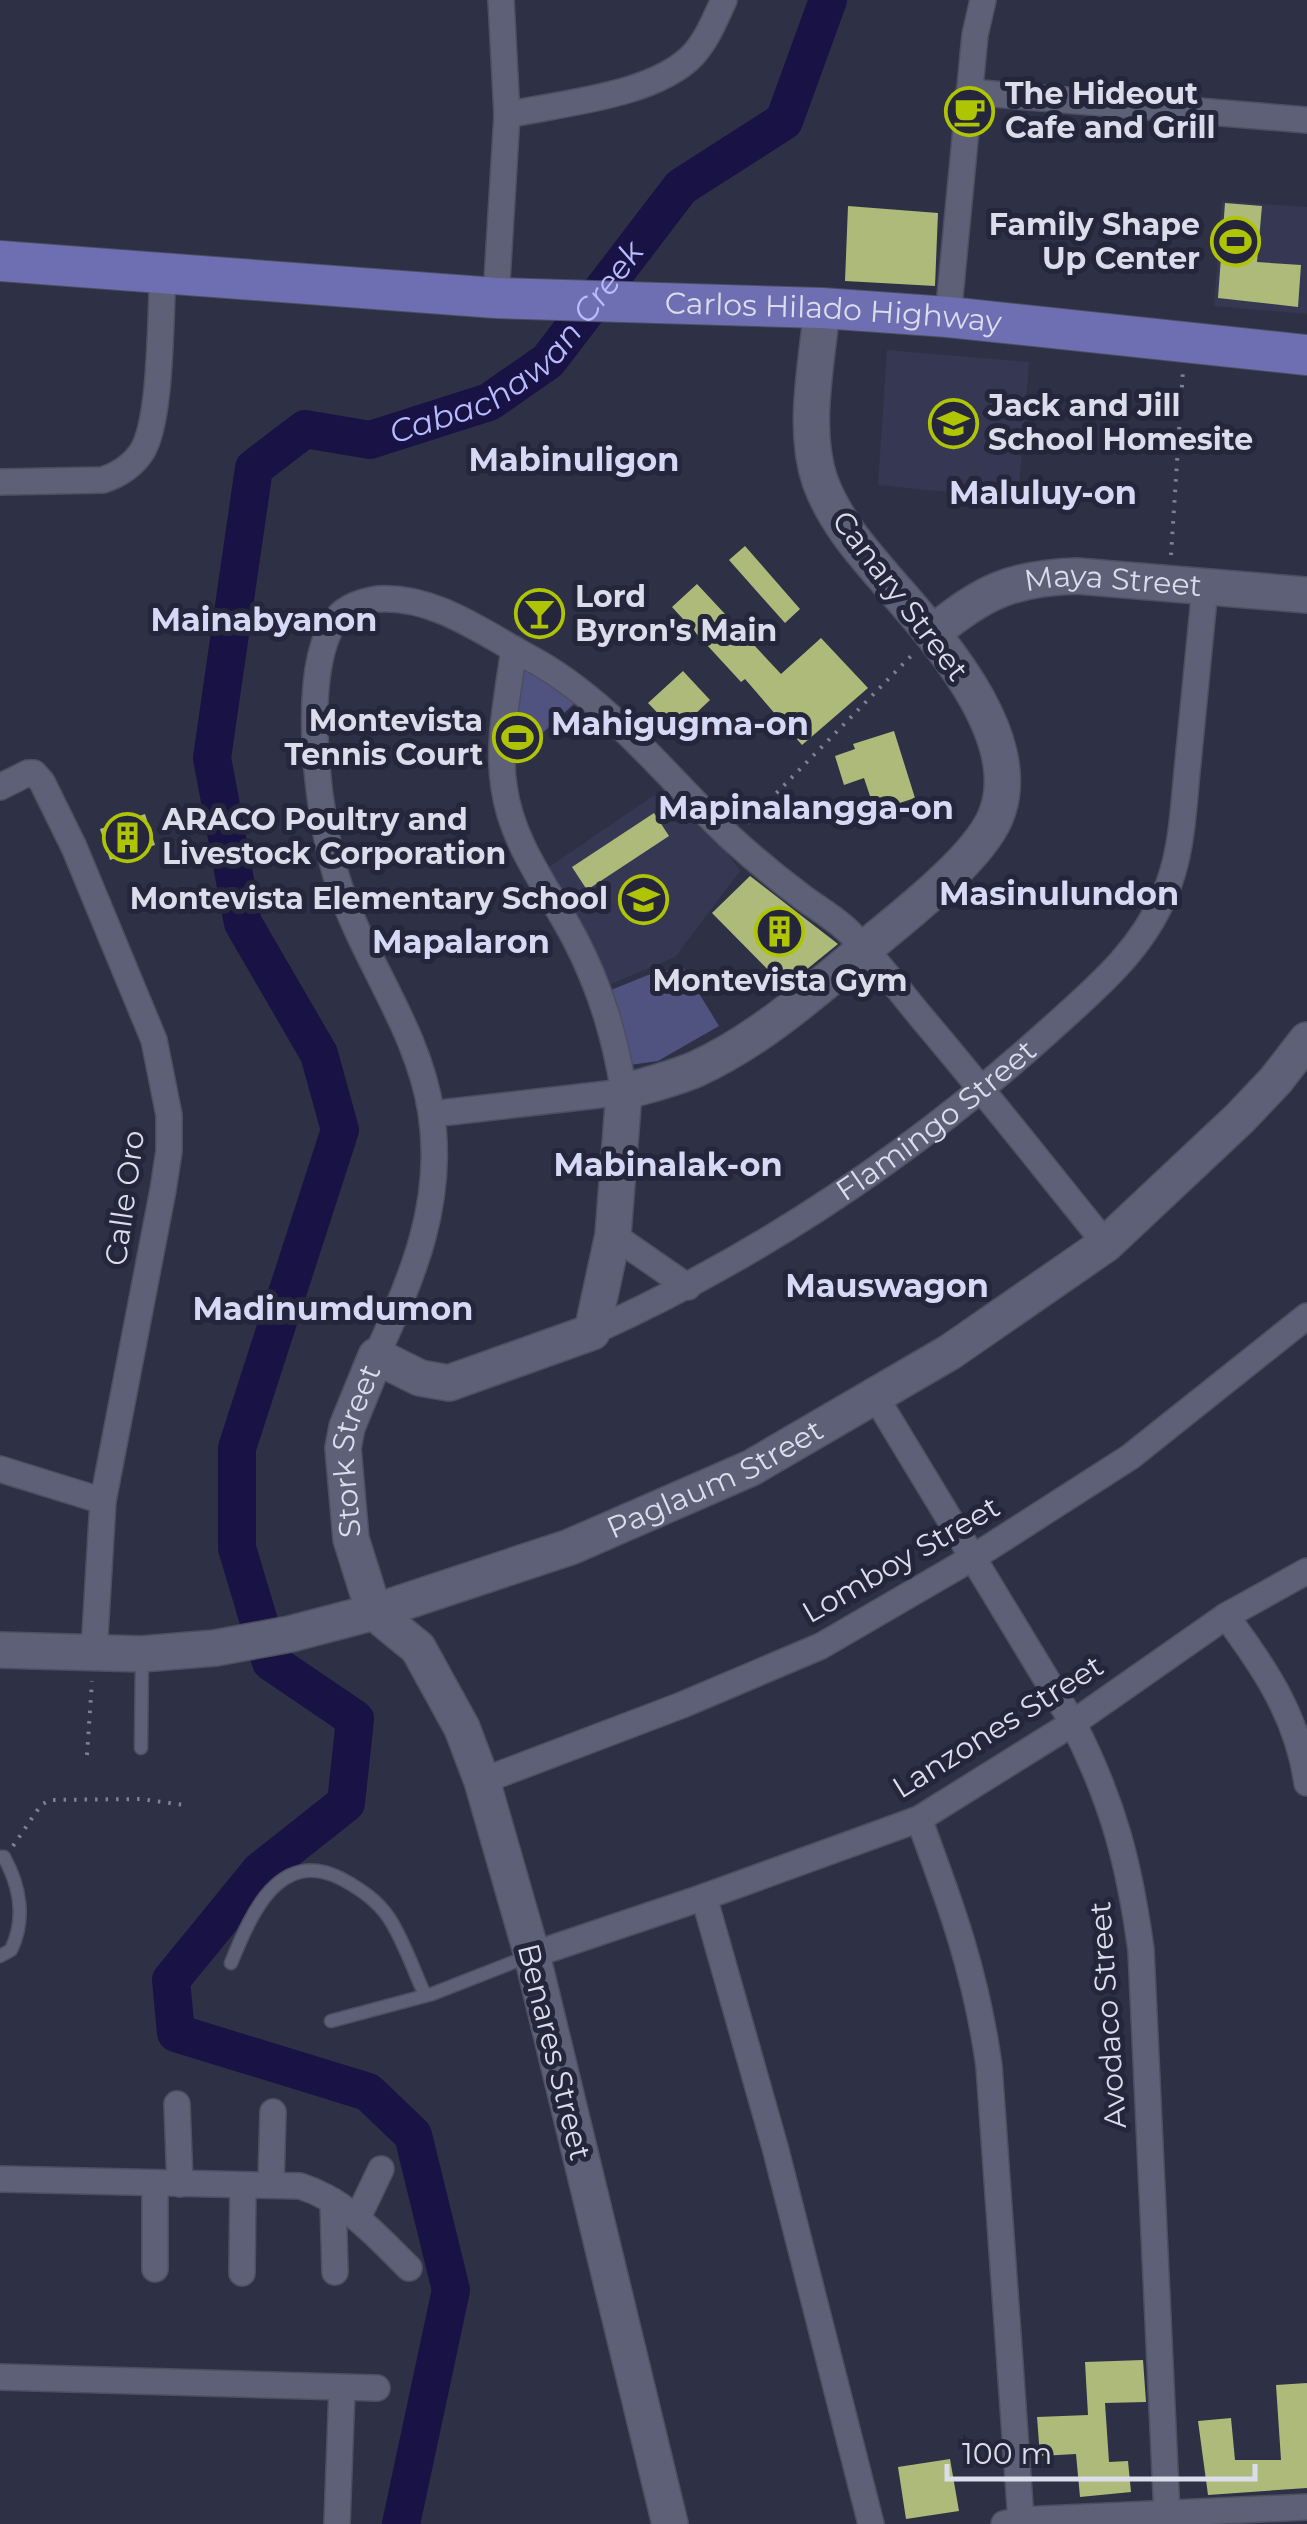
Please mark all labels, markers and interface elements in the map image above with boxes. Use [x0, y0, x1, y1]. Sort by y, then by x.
place label: The Hideout Cafe and Grill [1005, 75, 1216, 146]
cafe icon: The Hideout Cafe and Grill [944, 85, 996, 137]
place label: Family Shape Up Center [989, 206, 1200, 277]
sports icon: Family Shape Up Center [1209, 216, 1261, 268]
water label: Cabachawan Creek [384, 232, 653, 452]
street label: Carlos Hilado Highway [664, 284, 1004, 341]
place label: Jack and Jill School Homesite [987, 387, 1253, 458]
school or university icon: Jack and Jill School Homesite [927, 397, 979, 449]
district label: Mabinuligon [469, 440, 679, 479]
district label: Maluluy-on [949, 473, 1137, 512]
street label: Canary Street [824, 503, 976, 688]
street label: Maya Street [1022, 556, 1203, 604]
place label: Lord Byron's Main [575, 578, 777, 649]
bar icon: Lord Byron's Main [514, 588, 566, 640]
district label: Mainabyanon [151, 600, 377, 639]
place label: Montevista Tennis Court [284, 702, 483, 773]
district label: Mahigugma-on [551, 704, 809, 743]
sports icon: Montevista Tennis Court [492, 712, 544, 764]
district label: Mapinalangga-on [658, 788, 954, 827]
place label: ARACO Poultry and Livestock Corporation [161, 801, 506, 872]
building icon: ARACO Poultry and Livestock Corporation [101, 811, 153, 863]
school or university icon: Montevista Elementary School [617, 873, 669, 925]
district label: Masinulundon [939, 874, 1179, 913]
place label: Montevista Elementary School [130, 880, 608, 917]
building icon: Montevista Gym [754, 906, 806, 958]
district label: Mapalaron [372, 922, 550, 961]
place label: Montevista Gym [652, 962, 908, 999]
street label: Flamingo Street [829, 1032, 1044, 1209]
street label: Calle Oro [97, 1128, 152, 1268]
district label: Mabinalak-on [553, 1145, 783, 1184]
district label: Mauswagon [785, 1266, 989, 1305]
district label: Madinumdumon [193, 1289, 473, 1328]
street label: Stork Street [324, 1359, 389, 1539]
street label: Paglaum Street [601, 1411, 830, 1547]
street label: Lomboy Street [796, 1488, 1006, 1631]
street label: Lanzones Street [886, 1647, 1110, 1806]
street label: Avodaco Street [1081, 1900, 1134, 2130]
street label: Benares Street [510, 1940, 599, 2164]
scale bar [947, 2419, 1254, 2481]
text: 100 m [962, 2435, 1052, 2472]

